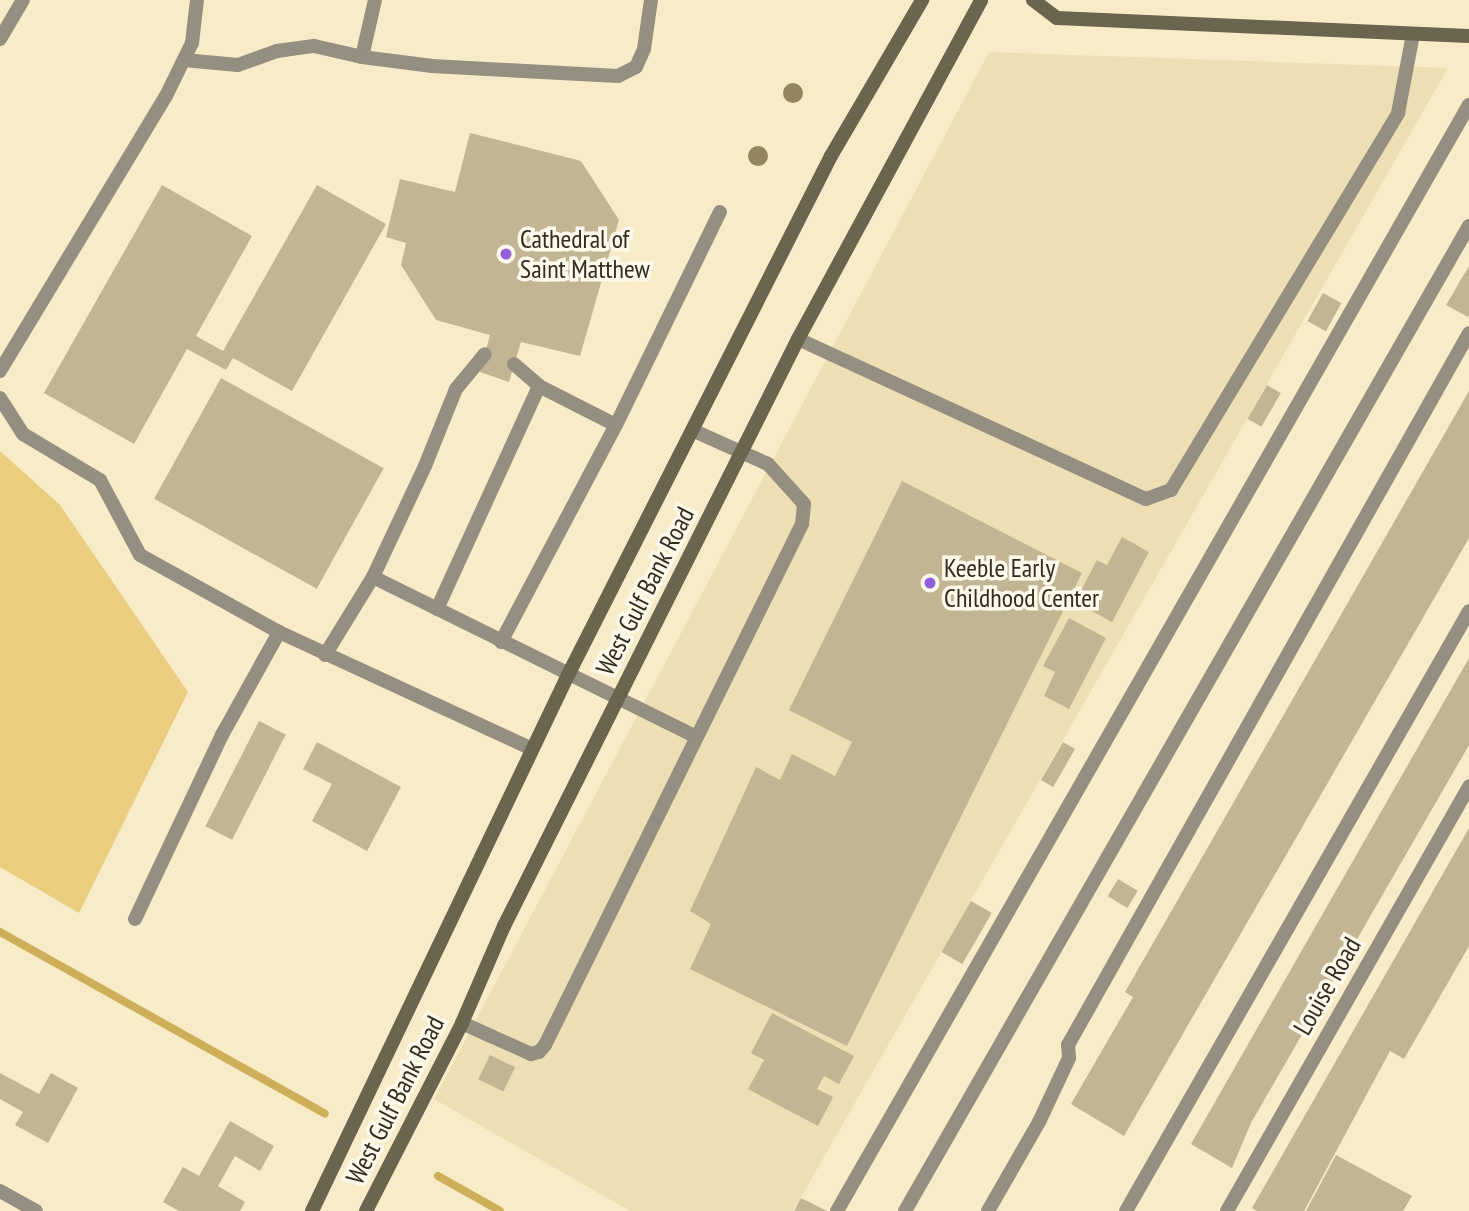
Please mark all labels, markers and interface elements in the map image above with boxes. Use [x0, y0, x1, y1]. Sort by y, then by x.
place label: Cathedral of Saint Matthew [520, 223, 650, 284]
marker: Cathedral of Saint Matthew [498, 246, 514, 262]
street label: West Gulf Bank Road [589, 501, 701, 681]
place label: Keeble Early Childhood Center [944, 552, 1099, 614]
marker: Keeble Early Childhood Center [922, 575, 938, 591]
street label: Louise Road [1287, 932, 1367, 1040]
street label: West Gulf Bank Road [339, 1010, 451, 1190]

